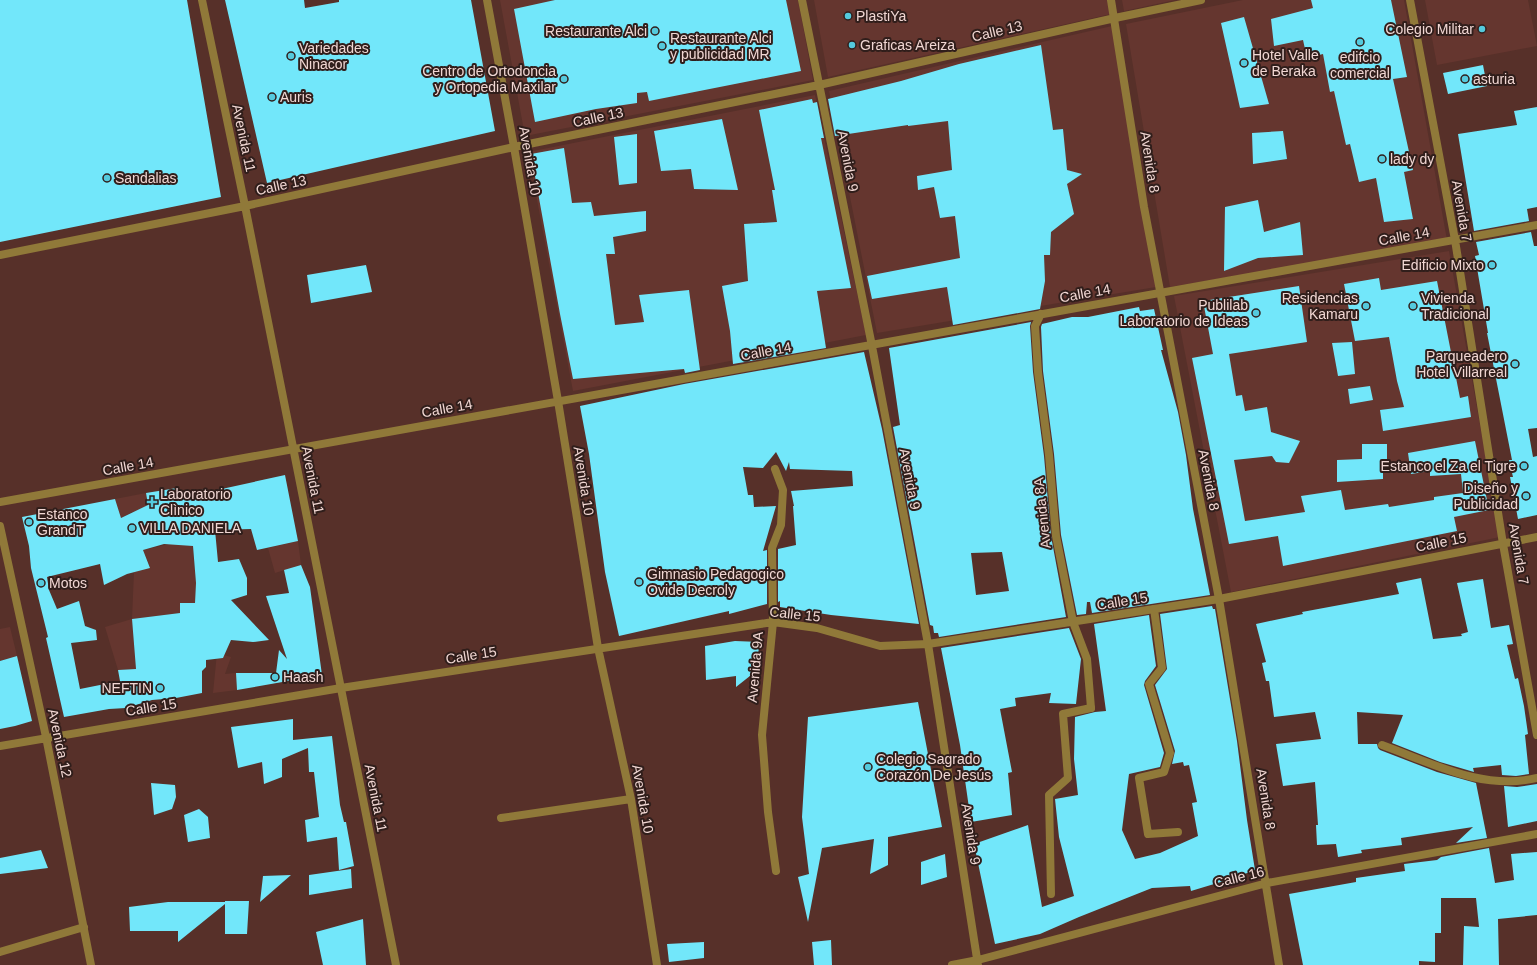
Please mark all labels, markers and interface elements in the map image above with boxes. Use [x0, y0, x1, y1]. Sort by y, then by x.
place label: PlastiYa [856, 8, 907, 24]
marker: PlastiYa [843, 11, 853, 21]
street label: Calle 13 [970, 17, 1024, 45]
place label: Colegio Militar [1385, 21, 1474, 37]
place label: Restaurante Alci [545, 23, 647, 39]
marker: Colegio Militar [1477, 24, 1487, 34]
marker: Restaurante Alci [650, 26, 660, 36]
place label: Restaurante Alci y publicidad MR [670, 30, 772, 62]
place label: Graficas Areiza [860, 37, 955, 53]
marker: edifcio comercial [1355, 37, 1365, 47]
place label: Variedades Ninacor [299, 40, 369, 72]
marker: Graficas Areiza [847, 40, 857, 50]
marker: Restaurante Alci y publicidad MR [657, 41, 667, 51]
place label: Hotel Valle de Beraka [1252, 47, 1319, 79]
place label: edifcio comercial [1330, 49, 1390, 81]
marker: Variedades Ninacor [286, 51, 296, 61]
marker: Hotel Valle de Beraka [1239, 58, 1249, 68]
place label: Centro de Ortodoncia y Ortopedia Maxilar [422, 63, 556, 95]
place label: asturia [1473, 71, 1515, 87]
marker: Centro de Ortodoncia y Ortopedia Maxilar [559, 74, 569, 84]
marker: asturia [1460, 74, 1470, 84]
place label: Auris [280, 89, 312, 105]
marker: Auris [267, 92, 277, 102]
street label: Avenida 11 [229, 103, 259, 174]
street label: Calle 13 [571, 104, 625, 130]
street label: Avenida 10 [516, 125, 544, 197]
street label: Avenida 9 [834, 129, 862, 193]
street label: Avenida 8 [1137, 130, 1163, 194]
place label: lady dy [1390, 151, 1434, 167]
marker: lady dy [1377, 154, 1387, 164]
place label: Sandalias [115, 170, 177, 186]
street label: Calle 13 [254, 172, 308, 198]
marker: Sandalias [102, 173, 112, 183]
street label: Avenida 7 [1449, 179, 1475, 243]
street label: Calle 14 [1377, 224, 1431, 248]
place label: Edificio Mixto [1402, 257, 1484, 273]
marker: Edificio Mixto [1487, 260, 1497, 270]
street label: Calle 14 [1058, 281, 1112, 305]
place label: Residencias Kamaru [1282, 290, 1358, 322]
place label: Vivienda Tradicional [1421, 290, 1489, 322]
place label: Publilab Laboratorio de Ideas [1120, 297, 1248, 329]
marker: Residencias Kamaru [1361, 301, 1371, 311]
marker: Vivienda Tradicional [1408, 301, 1418, 311]
marker: Publilab Laboratorio de Ideas [1251, 308, 1261, 318]
street label: Calle 14 [739, 339, 793, 363]
place label: Parqueadero Hotel Villarreal [1416, 348, 1507, 380]
marker: Parqueadero Hotel Villarreal [1510, 359, 1520, 369]
street label: Calle 14 [420, 396, 474, 420]
street label: Avenida 11 [299, 445, 327, 515]
street label: Avenida 10 [571, 445, 597, 517]
street label: Avenida 9 [896, 447, 924, 511]
street label: Avenida 8 [1195, 448, 1223, 512]
street label: Calle 14 [101, 454, 155, 478]
place label: Estanco el Za el Tigre [1381, 458, 1516, 474]
marker: Estanco el Za el Tigre [1519, 461, 1529, 471]
street label: Avenida 8A [1030, 476, 1054, 549]
place label: Diseño y Publicidad [1453, 480, 1518, 512]
place label: Laboratorio Clìnico [160, 486, 231, 518]
marker: Diseño y Publicidad [1521, 491, 1531, 501]
marker: Laboratorio Clìnico [147, 497, 157, 507]
place label: Estanco GrandT [37, 506, 88, 538]
marker: Estanco GrandT [24, 517, 34, 527]
place label: VILLA DANIELA [140, 520, 242, 536]
street label: Avenida 7 [1506, 522, 1532, 586]
marker: VILLA DANIELA [127, 523, 137, 533]
street label: Calle 15 [1414, 529, 1468, 555]
place label: Gimnasio Pedagogico Ovide Decroly [647, 566, 784, 598]
place label: Motos [49, 575, 87, 591]
marker: Gimnasio Pedagogico Ovide Decroly [634, 577, 644, 587]
marker: Motos [36, 578, 46, 588]
street label: Calle 15 [1095, 589, 1149, 613]
street label: Calle 15 [769, 603, 822, 625]
street label: Avenida 9A [744, 630, 766, 703]
street label: Calle 15 [444, 643, 498, 667]
place label: Haash [283, 669, 323, 685]
marker: Haash [270, 672, 280, 682]
place label: NEFTIN [101, 680, 152, 696]
marker: NEFTIN [155, 683, 165, 693]
street label: Calle 15 [124, 695, 178, 719]
street label: Avenida 12 [45, 707, 75, 779]
place label: Colegio Sagrado Corazón De Jesús [876, 751, 991, 783]
marker: Colegio Sagrado Corazón De Jesús [863, 762, 873, 772]
street label: Avenida 11 [362, 763, 390, 833]
street label: Avenida 10 [629, 763, 657, 835]
street label: Avenida 8 [1253, 767, 1279, 831]
street label: Avenida 9 [958, 802, 984, 866]
street label: Calle 16 [1212, 863, 1266, 891]

